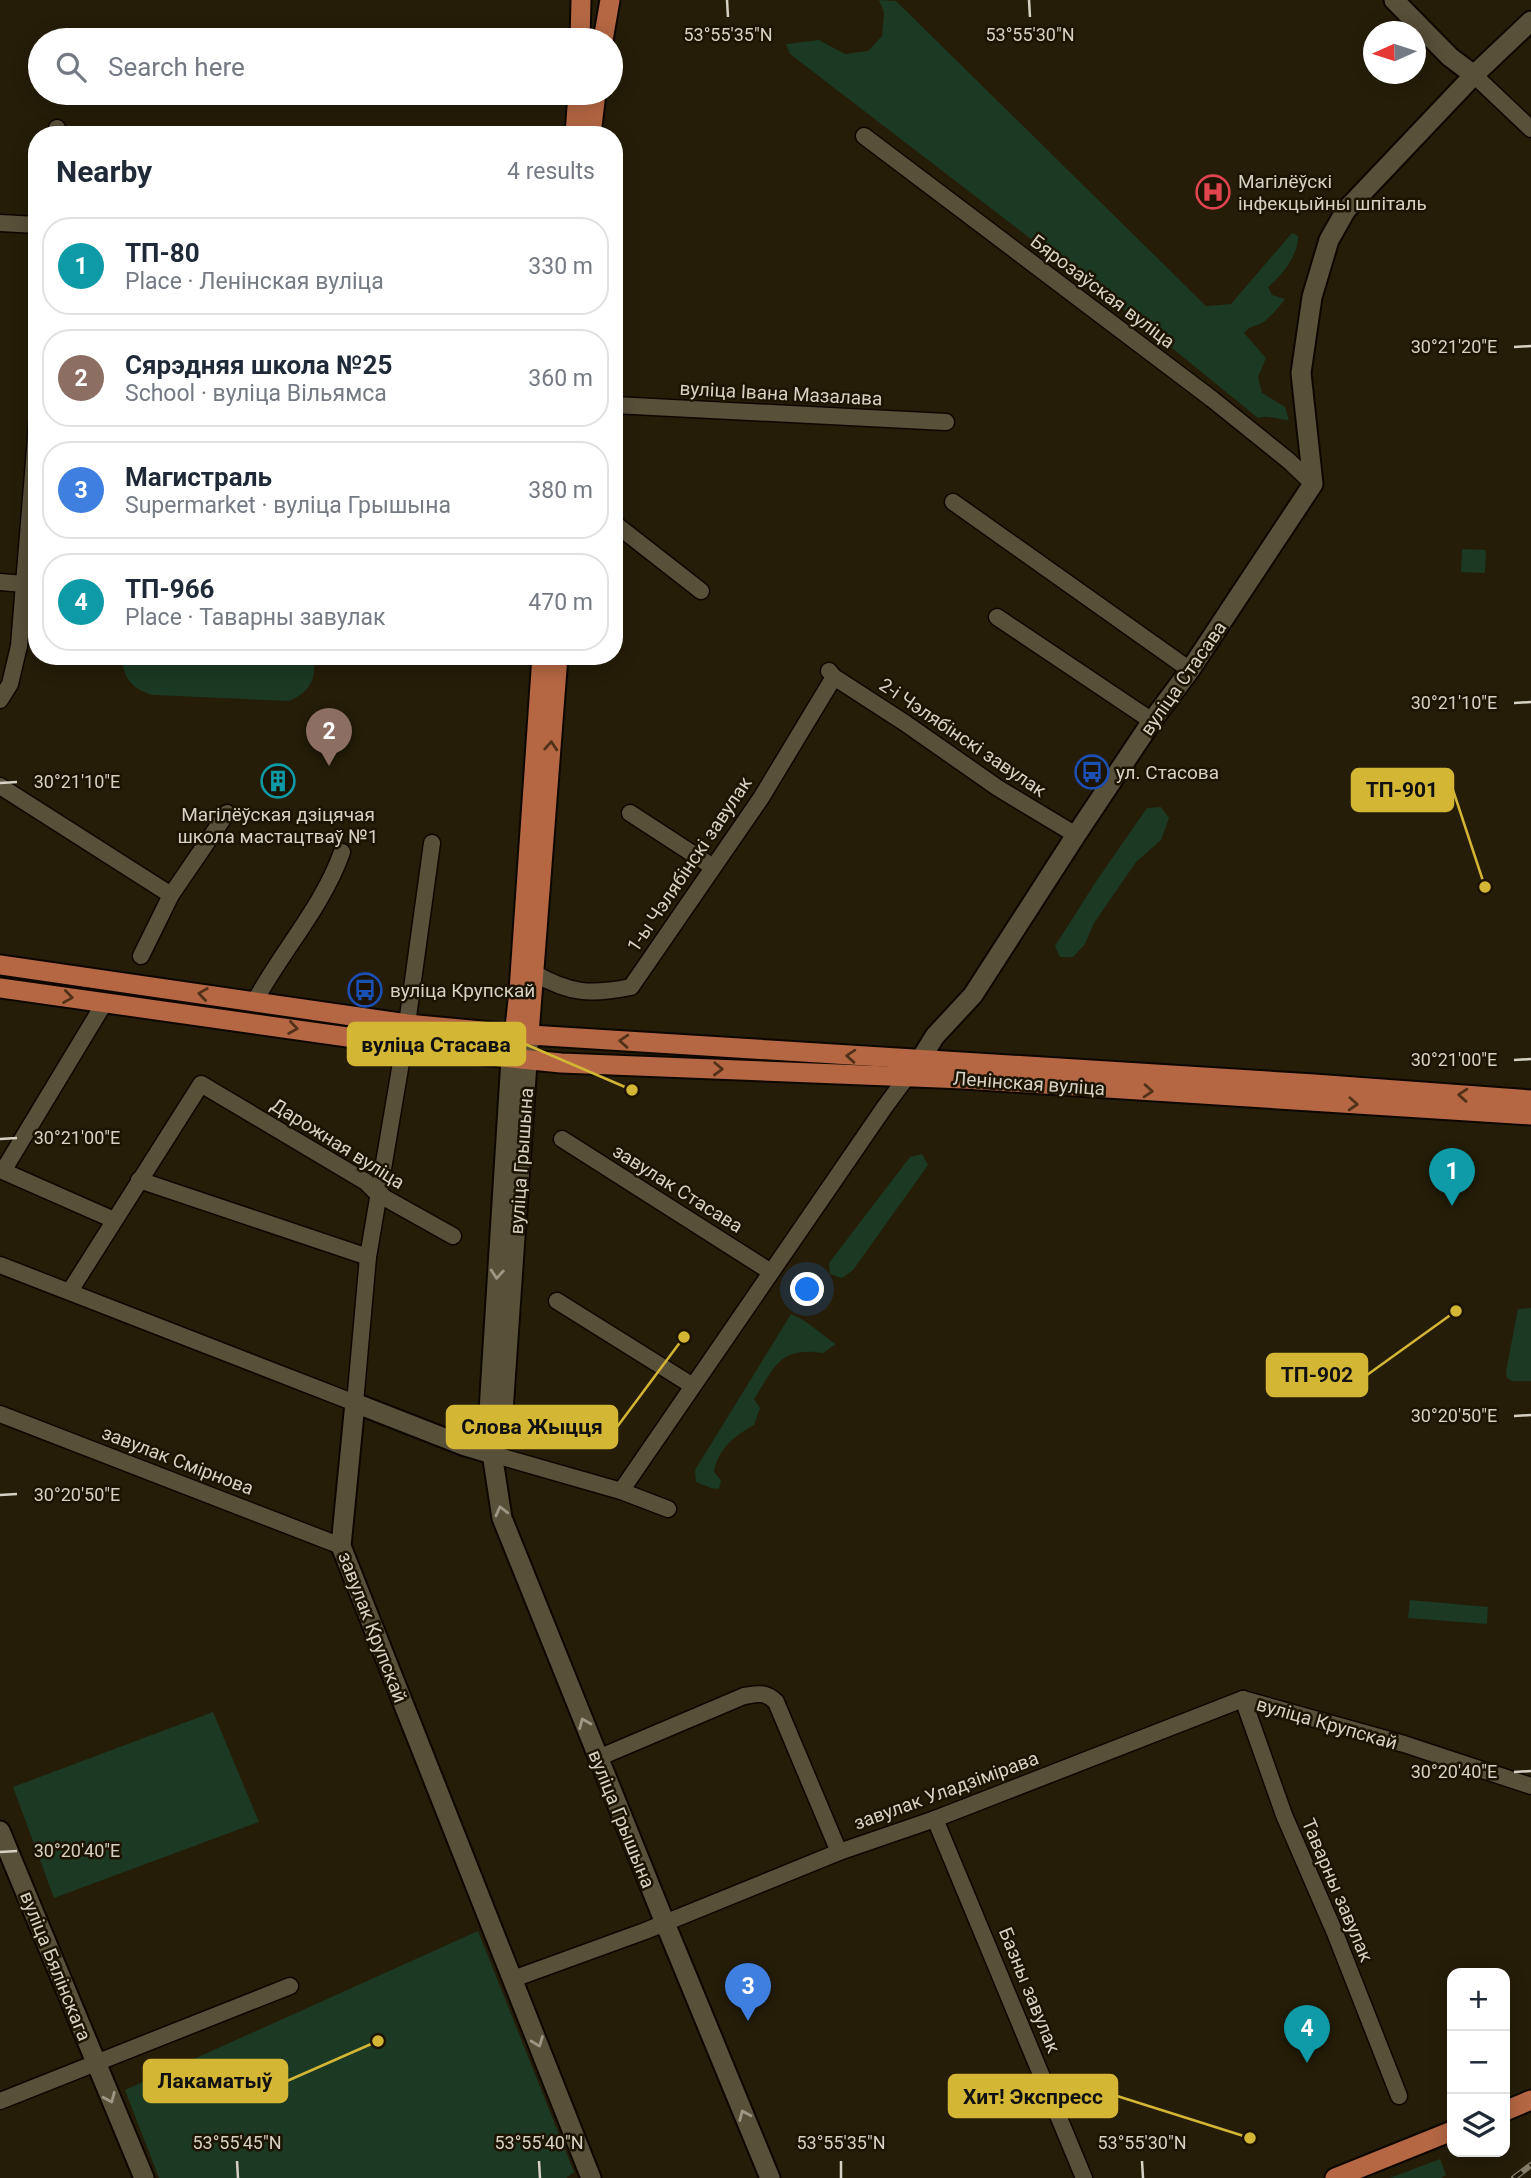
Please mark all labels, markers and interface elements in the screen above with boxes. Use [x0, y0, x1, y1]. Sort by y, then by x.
north arrow [1363, 21, 1426, 84]
text: 53°55'35"N [683, 24, 773, 45]
text: 53°55'30"N [985, 24, 1075, 45]
search box [28, 28, 623, 105]
icon: search [52, 48, 90, 86]
text: Search here [108, 52, 245, 82]
text: Nearby [56, 154, 152, 189]
text: 4 results [507, 158, 595, 185]
place label: Магілёўскі інфекцыйны шпіталь [1238, 170, 1427, 215]
hospital icon: Магілёўскі інфекцыйны шпіталь [1194, 173, 1232, 211]
street label: Бярозаўская вуліца [1026, 230, 1179, 353]
text: ТП-80 [125, 238, 200, 268]
text: 1 [74, 253, 88, 280]
text: 330 m [528, 253, 593, 280]
text: Place · Ленінская вуліца [125, 268, 384, 295]
text: 30°21'20"E [1411, 336, 1497, 357]
text: Сярэдняя школа №25 [125, 350, 392, 380]
text: 2 [74, 365, 88, 392]
text: 360 m [528, 365, 593, 392]
street label: вуліца Iвана Мазалава [679, 377, 883, 410]
text: School · вуліца Вільямса [125, 380, 387, 407]
text: Магистраль [125, 462, 272, 492]
text: 3 [74, 477, 88, 504]
text: 380 m [528, 477, 593, 504]
text: Supermarket · вуліца Грышына [125, 492, 451, 519]
text: ТП-966 [125, 574, 215, 604]
text: 4 [74, 589, 88, 616]
text: 470 m [528, 589, 593, 616]
text: Place · Таварны завулак [125, 604, 386, 631]
street label: вуліца Стасава [1135, 617, 1231, 740]
street label: 2-і Чэлябінскі завулак [875, 673, 1051, 802]
text: 30°21'10"E [1411, 692, 1497, 713]
pin: 2 [306, 708, 352, 766]
one-way arrow [543, 740, 558, 751]
bus stop icon: ул. Стасова [1073, 753, 1111, 791]
place label: ул. Стасова [1116, 761, 1219, 784]
building icon: Магілёўская дзіцячая школа мастацтваў №1 [259, 762, 297, 800]
callout: ТП-901 [1352, 769, 1453, 811]
text: 30°21'10"E [34, 771, 120, 792]
street label: 1-ы Чэлябінскі завулак [622, 772, 757, 956]
text: ТП-901 [1366, 778, 1438, 802]
place label: Магілёўская дзіцячая школа мастацтваў №1 [177, 803, 379, 848]
bus stop icon: вуліца Крупскай [346, 971, 384, 1009]
place label: вуліца Крупскай [390, 979, 535, 1002]
one-way arrow [197, 987, 209, 1002]
one-way arrow [62, 989, 73, 1004]
one-way arrow [287, 1021, 299, 1036]
callout: вуліца Стасава [348, 1023, 525, 1065]
text: вуліца Стасава [361, 1033, 511, 1057]
one-way arrow [619, 1034, 630, 1049]
one-way arrow [846, 1049, 857, 1064]
text: 30°21'00"E [1411, 1049, 1497, 1070]
one-way arrow [713, 1061, 724, 1076]
street label: Ленінская вуліца [952, 1067, 1106, 1100]
one-way arrow [1142, 1083, 1153, 1098]
street label: вуліца Грышына [505, 1087, 538, 1235]
one-way arrow [1457, 1088, 1468, 1103]
street label: Дарожная вуліца [267, 1093, 409, 1194]
one-way arrow [1347, 1097, 1358, 1112]
text: 30°21'00"E [34, 1127, 120, 1148]
street label: завулак Стасава [609, 1139, 747, 1238]
pin: 1 [1429, 1148, 1475, 1206]
one-way arrow [490, 1268, 505, 1279]
your location [790, 1272, 824, 1306]
callout: ТП-902 [1267, 1354, 1367, 1396]
text: ТП-902 [1281, 1363, 1353, 1387]
text: 30°20'50"E [1411, 1405, 1497, 1426]
callout: Слова Жыцця [447, 1406, 617, 1448]
text: Слова Жыцця [461, 1415, 603, 1439]
street label: завулак Смірнова [99, 1421, 257, 1500]
text: 30°20'50"E [34, 1484, 120, 1505]
one-way arrow [495, 1505, 509, 1517]
street label: завулак Крупскай [333, 1549, 412, 1706]
street label: вуліца Крупскай [1254, 1692, 1400, 1755]
one-way arrow [578, 1718, 592, 1730]
street label: завулак Уладзімірава [851, 1746, 1042, 1835]
street label: вуліца Грышына [583, 1747, 660, 1892]
text: 30°20'40"E [1411, 1761, 1497, 1782]
street label: Таварны завулак [1297, 1815, 1378, 1966]
text: 30°20'40"E [34, 1840, 120, 1861]
street label: вуліца Бялінскага [15, 1888, 96, 2044]
street label: Базны завулак [994, 1924, 1065, 2057]
pin: 3 [725, 1963, 771, 2021]
map controls [1447, 1968, 1510, 2157]
button: + [1447, 1968, 1510, 2031]
pin: 4 [1284, 2005, 1330, 2063]
button: − [1447, 2031, 1510, 2094]
one-way arrow [530, 2036, 544, 2048]
callout: Лакаматыў [144, 2060, 287, 2102]
text: Лакаматыў [158, 2069, 273, 2093]
callout: Хит! Экспресс [949, 2075, 1117, 2117]
text: Хит! Экспресс [963, 2085, 1103, 2109]
one-way arrow [102, 2091, 116, 2103]
button: layers [1447, 2094, 1510, 2157]
one-way arrow [739, 2110, 753, 2122]
text: 53°55'45"N [192, 2132, 282, 2153]
text: 53°55'40"N [494, 2132, 584, 2153]
text: 53°55'35"N [796, 2132, 886, 2153]
text: 53°55'30"N [1097, 2132, 1187, 2153]

